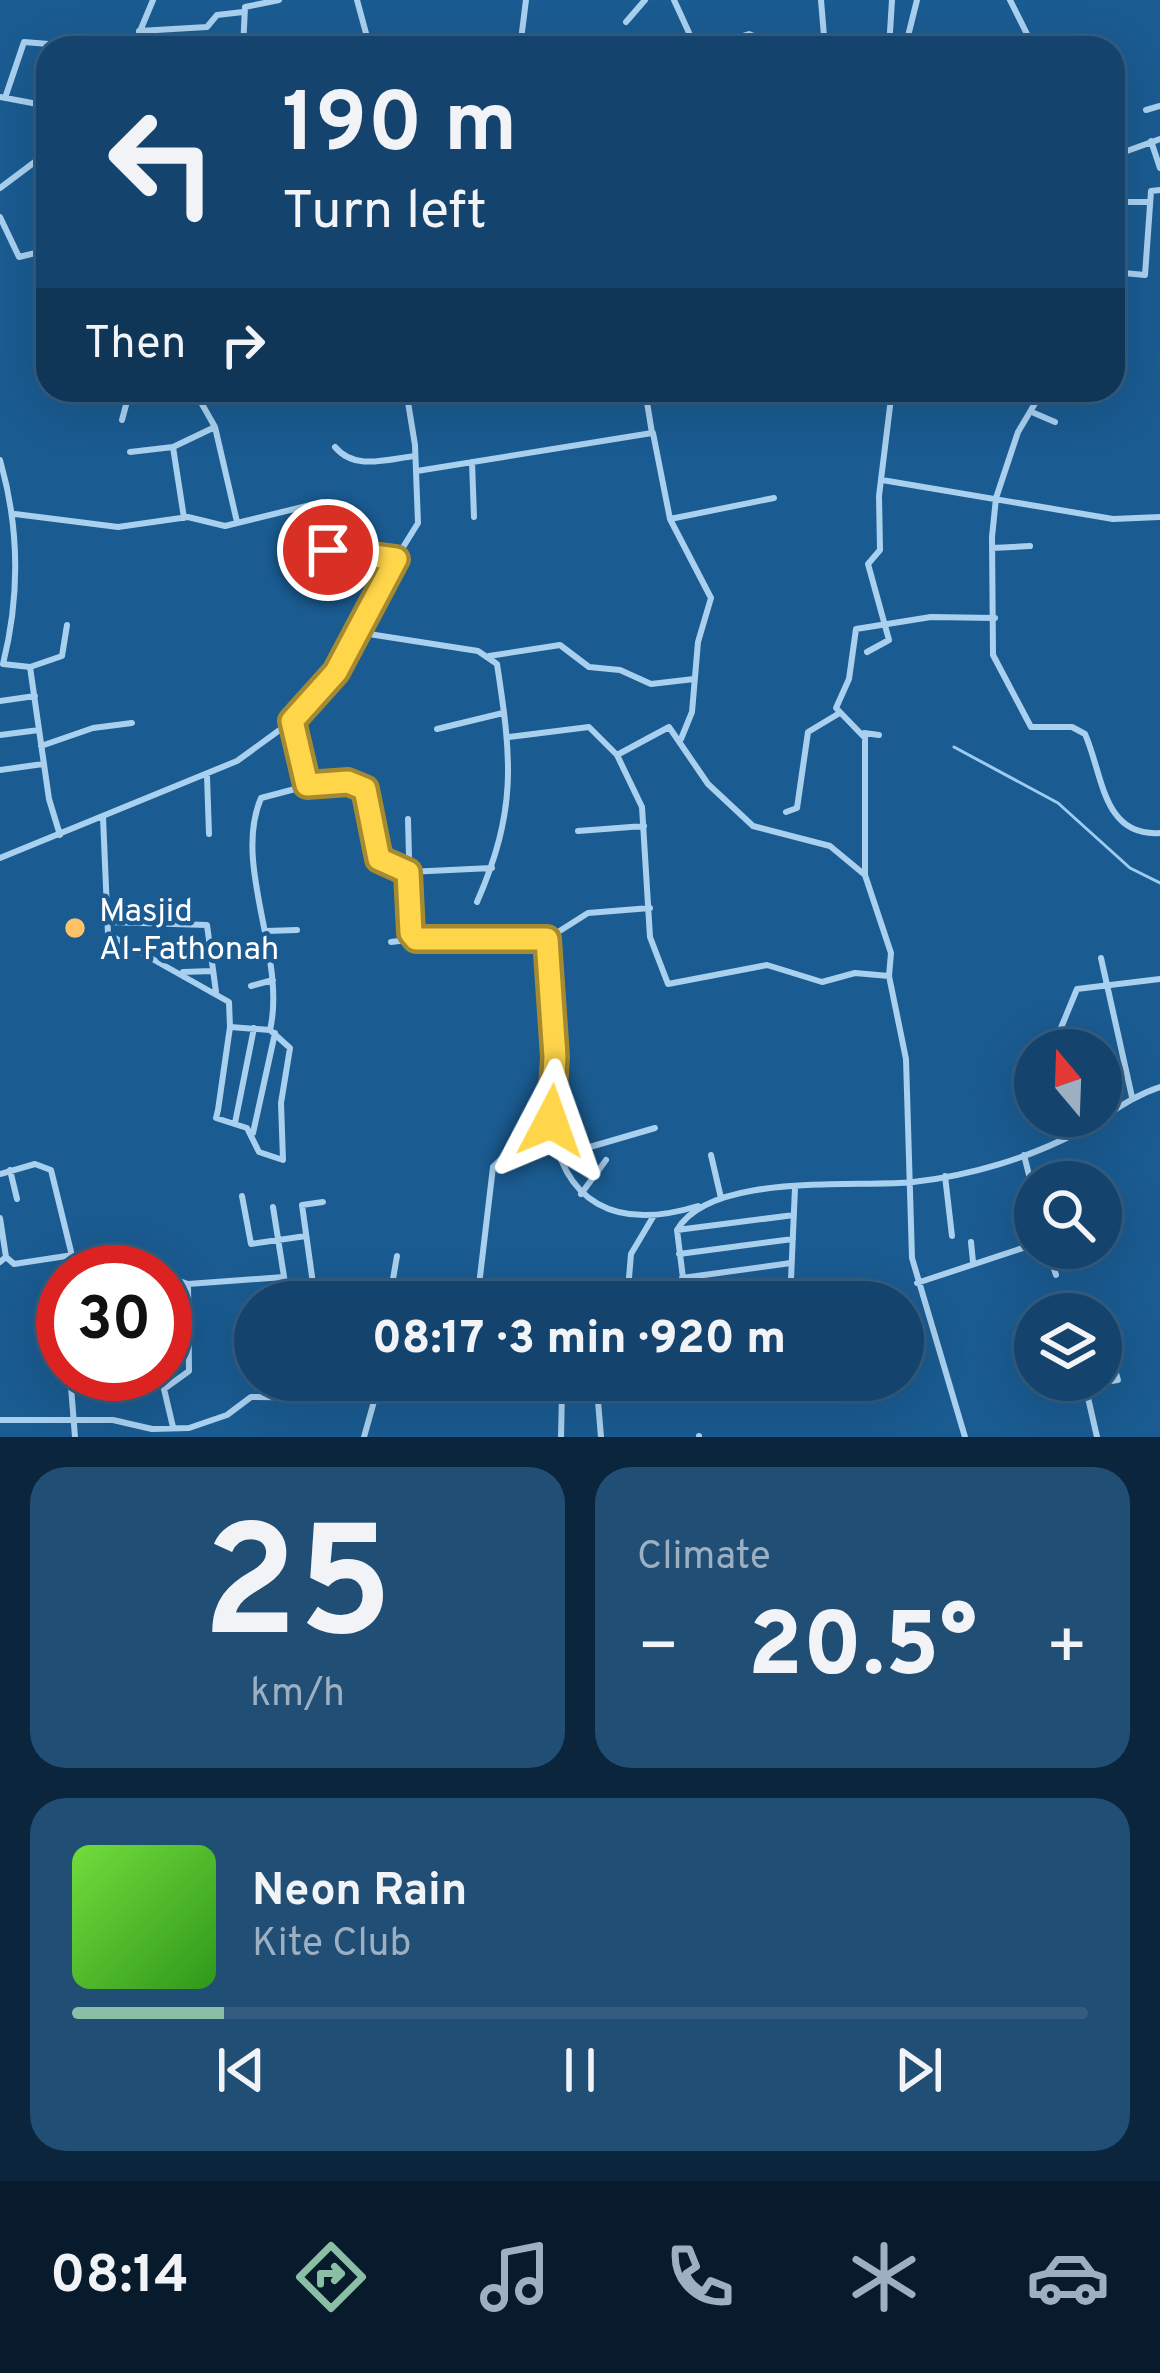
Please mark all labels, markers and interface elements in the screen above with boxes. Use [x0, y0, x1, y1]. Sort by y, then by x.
text: 190 m [282, 75, 517, 181]
icon: left [84, 84, 240, 240]
text: Turn left [282, 179, 487, 248]
icon: right [210, 312, 276, 378]
text: Then [84, 317, 186, 374]
pin [277, 499, 379, 601]
icon: arrive [295, 517, 361, 583]
place label: Masjid Al-Fathonah [99, 892, 279, 972]
marker: Masjid Al-Fathonah [62, 915, 88, 941]
north arrow [1014, 1029, 1122, 1137]
map controls [1014, 1029, 1122, 1401]
position arrow [488, 1058, 614, 1184]
button: search [1014, 1161, 1122, 1269]
speed limit sign: 30 [36, 1245, 192, 1401]
button: layers [1014, 1293, 1122, 1401]
text: 08:17 · 3 min · 920 m [372, 1312, 786, 1369]
text: 25 [202, 1494, 393, 1692]
text: Climate [637, 1534, 771, 1583]
text: 20.5° [748, 1594, 977, 1707]
text: − [637, 1609, 680, 1692]
text: + [1045, 1609, 1088, 1692]
text: km/h [250, 1671, 345, 1720]
text: Neon Rain [252, 1864, 468, 1921]
text: Kite Club [252, 1921, 411, 1970]
icon: previous [208, 2037, 274, 2103]
icon: pause [547, 2037, 613, 2103]
icon: next [886, 2037, 952, 2103]
icon: directions [289, 2235, 373, 2319]
icon: music [473, 2235, 557, 2319]
icon: phone [658, 2235, 742, 2319]
icon: climate [842, 2235, 926, 2319]
icon: car [1026, 2235, 1110, 2319]
text: 08:14 [50, 2243, 189, 2312]

